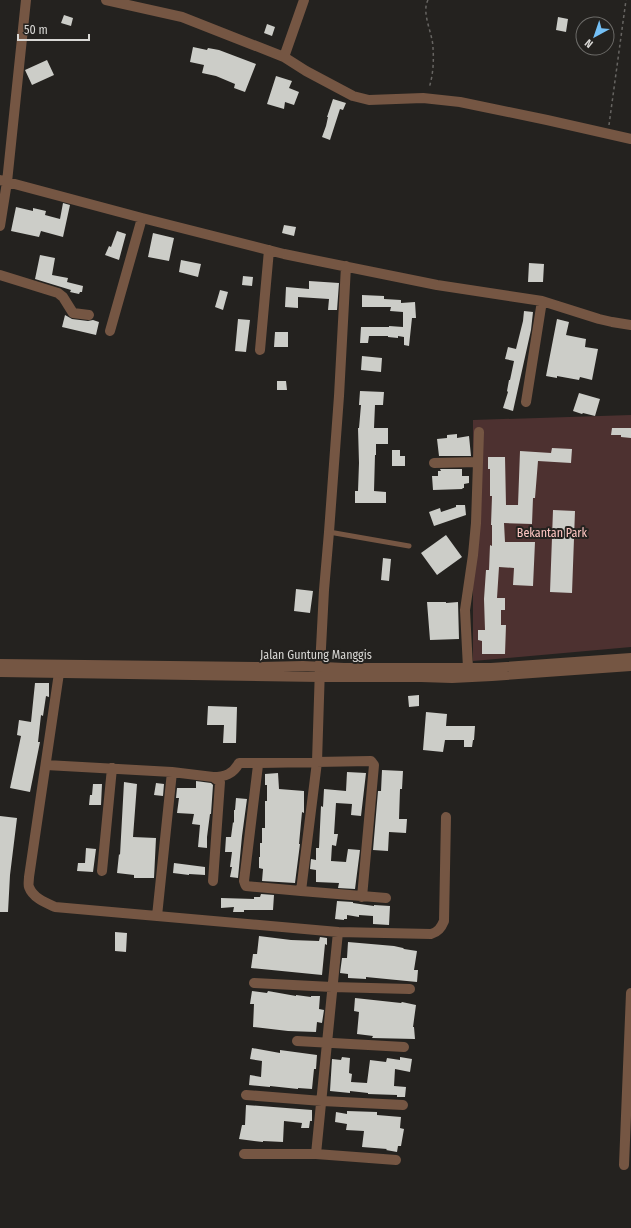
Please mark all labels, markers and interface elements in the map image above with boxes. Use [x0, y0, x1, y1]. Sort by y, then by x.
scale bar [18, 16, 89, 42]
north arrow [575, 16, 615, 56]
text: 50 m [24, 23, 48, 37]
text: N [582, 36, 596, 50]
park label: Bekantan Park [517, 526, 588, 540]
street label: Jalan Guntung Manggis [260, 648, 372, 662]

